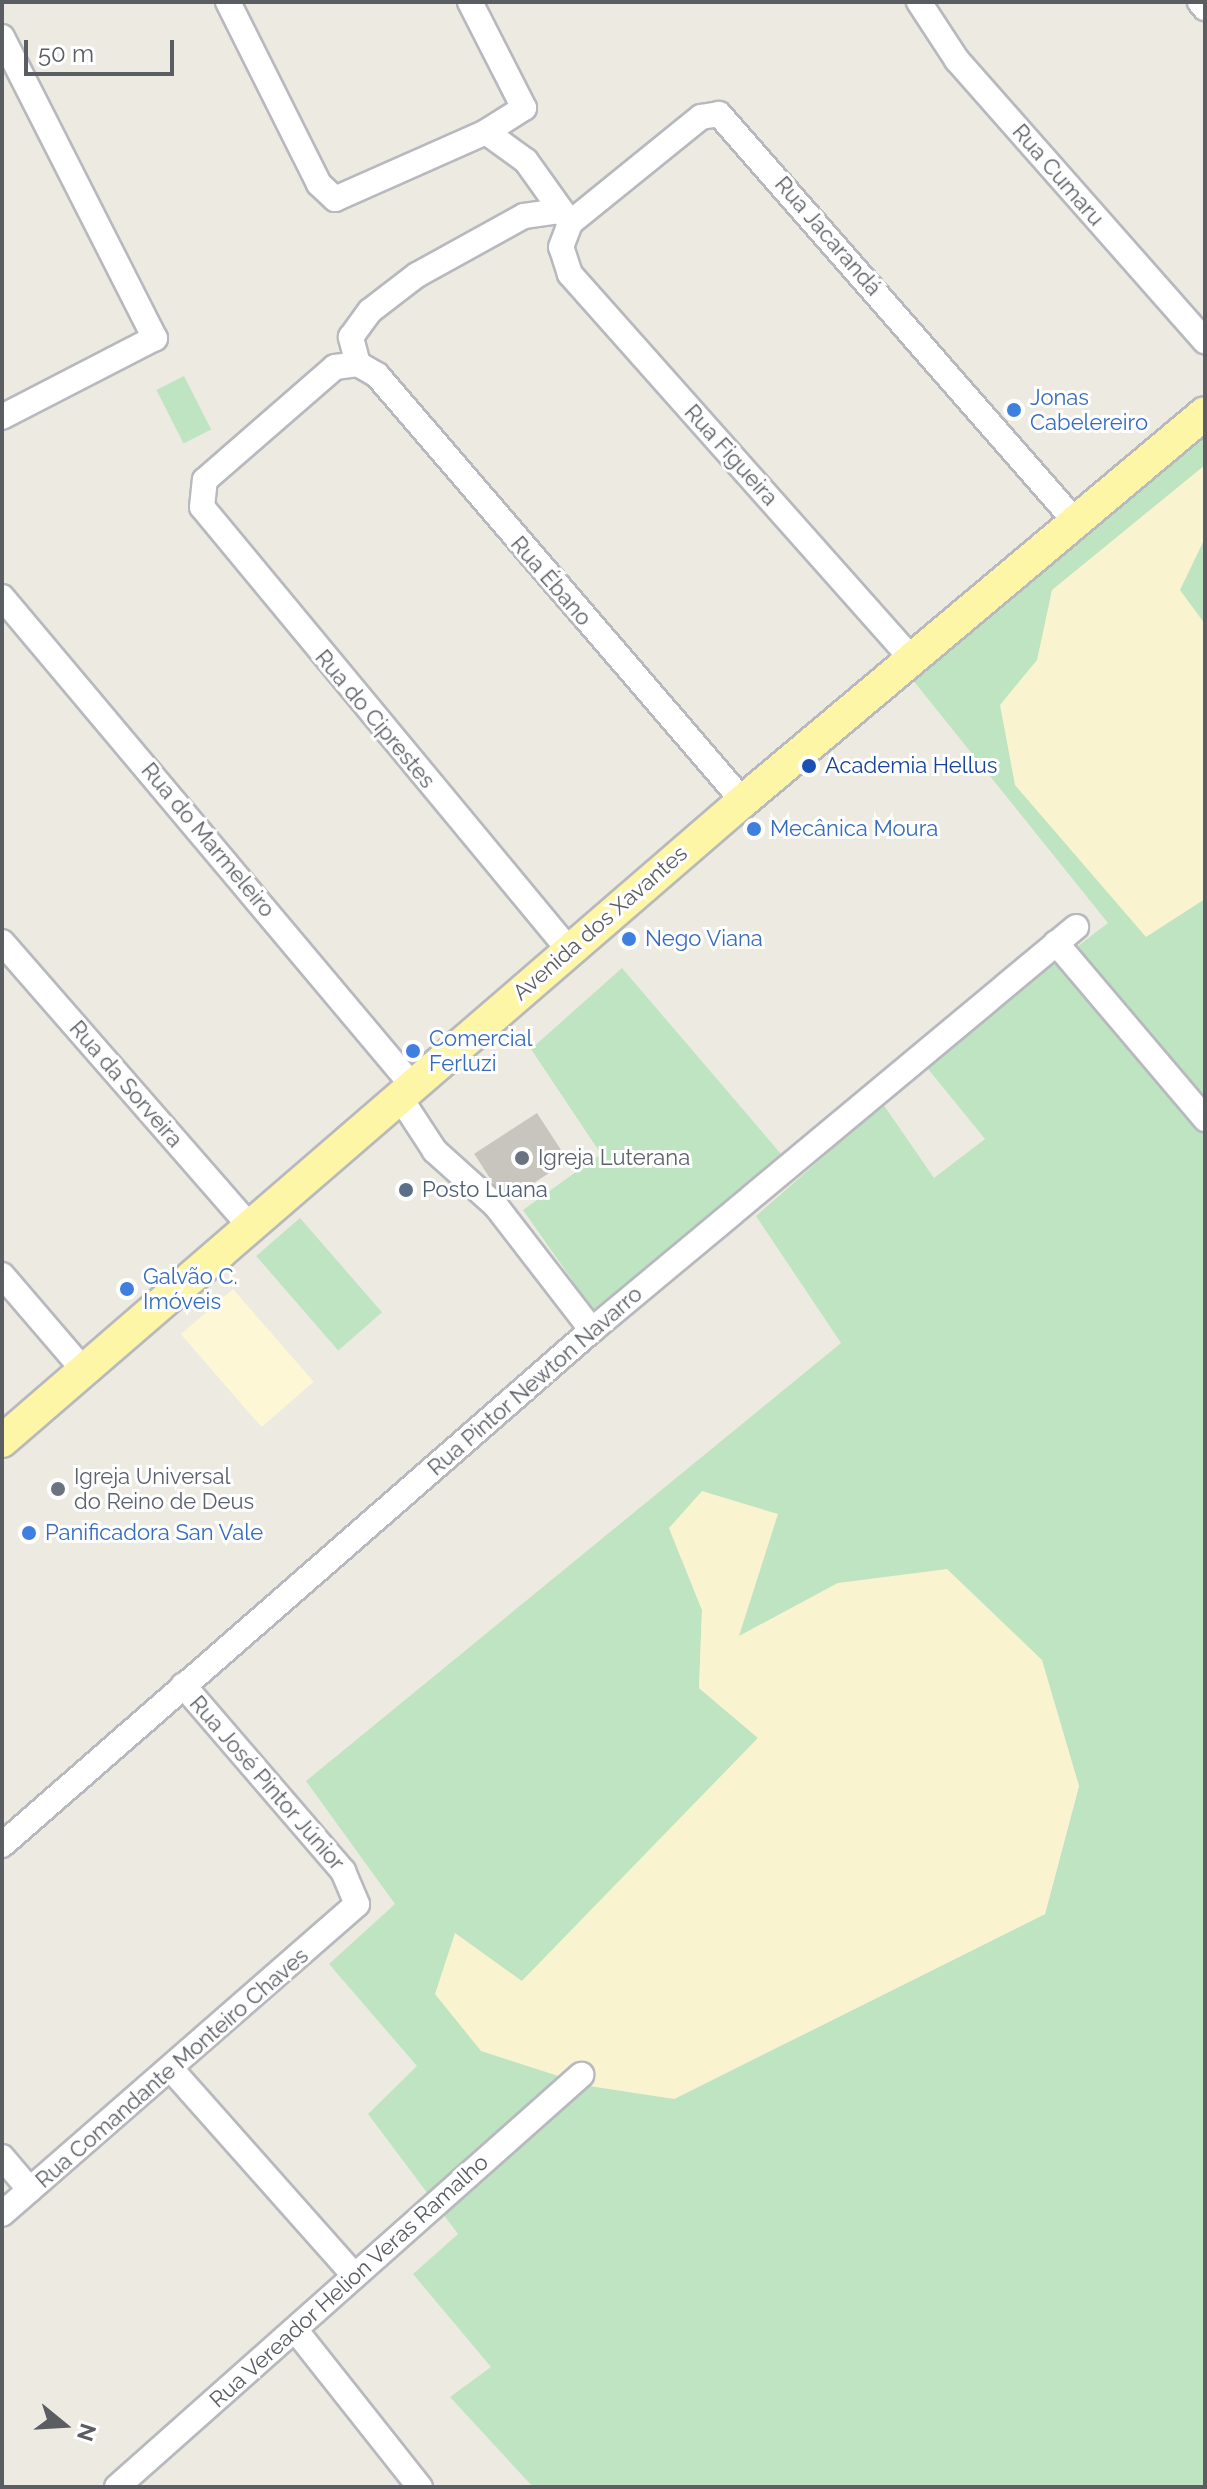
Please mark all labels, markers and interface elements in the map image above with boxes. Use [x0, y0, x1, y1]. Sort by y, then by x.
scale bar [28, 24, 178, 74]
text: 50 m [38, 39, 94, 68]
street label: Rua Cumaru [1007, 119, 1109, 231]
street label: Rua Jacarandá [769, 171, 887, 301]
place label: Jonas Cabelereiro [1030, 384, 1148, 436]
street label: Rua Figueira [679, 399, 783, 511]
marker: Jonas Cabelereiro [1005, 401, 1023, 419]
street label: Rua Ébano [505, 531, 597, 631]
street label: Rua do Ciprestes [310, 645, 440, 793]
place label: Academia Hellus [825, 753, 997, 779]
street label: Rua do Marmeleiro [136, 757, 280, 923]
marker: Academia Hellus [800, 757, 818, 775]
place label: Mecânica Moura [770, 816, 938, 842]
marker: Mecânica Moura [745, 820, 763, 838]
street label: Avenida dos Xavantes [507, 840, 693, 1006]
place label: Nego Viana [645, 926, 764, 952]
marker: Nego Viana [620, 930, 638, 948]
street label: Rua da Sorveira [64, 1015, 188, 1153]
place label: Comercial Ferluzi [429, 1025, 533, 1076]
marker: Comercial Ferluzi [404, 1042, 422, 1060]
place label: Igreja Luterana [538, 1145, 690, 1171]
marker: Igreja Luterana [513, 1149, 531, 1167]
place label: Posto Luana [422, 1177, 548, 1203]
marker: Posto Luana [397, 1181, 415, 1199]
place label: Galvão C. Imóveis [143, 1263, 238, 1314]
marker: Galvão C. Imóveis [118, 1280, 136, 1298]
street label: Rua Pintor Newton Navarro [422, 1281, 648, 1481]
place label: Igreja Universal do Reino de Deus [74, 1463, 254, 1514]
marker: Igreja Universal do Reino de Deus [49, 1480, 67, 1498]
place label: Panificadora San Vale [45, 1520, 264, 1546]
marker: Panificadora San Vale [20, 1524, 38, 1542]
street label: Rua José Pintor Júnior [183, 1690, 351, 1876]
street label: Rua Comandante Monteiro Chaves [30, 1942, 314, 2194]
street label: Rua Vereador Helion Veras Ramalho [204, 2148, 494, 2414]
north arrow [24, 2385, 104, 2465]
text: N [72, 2420, 102, 2444]

